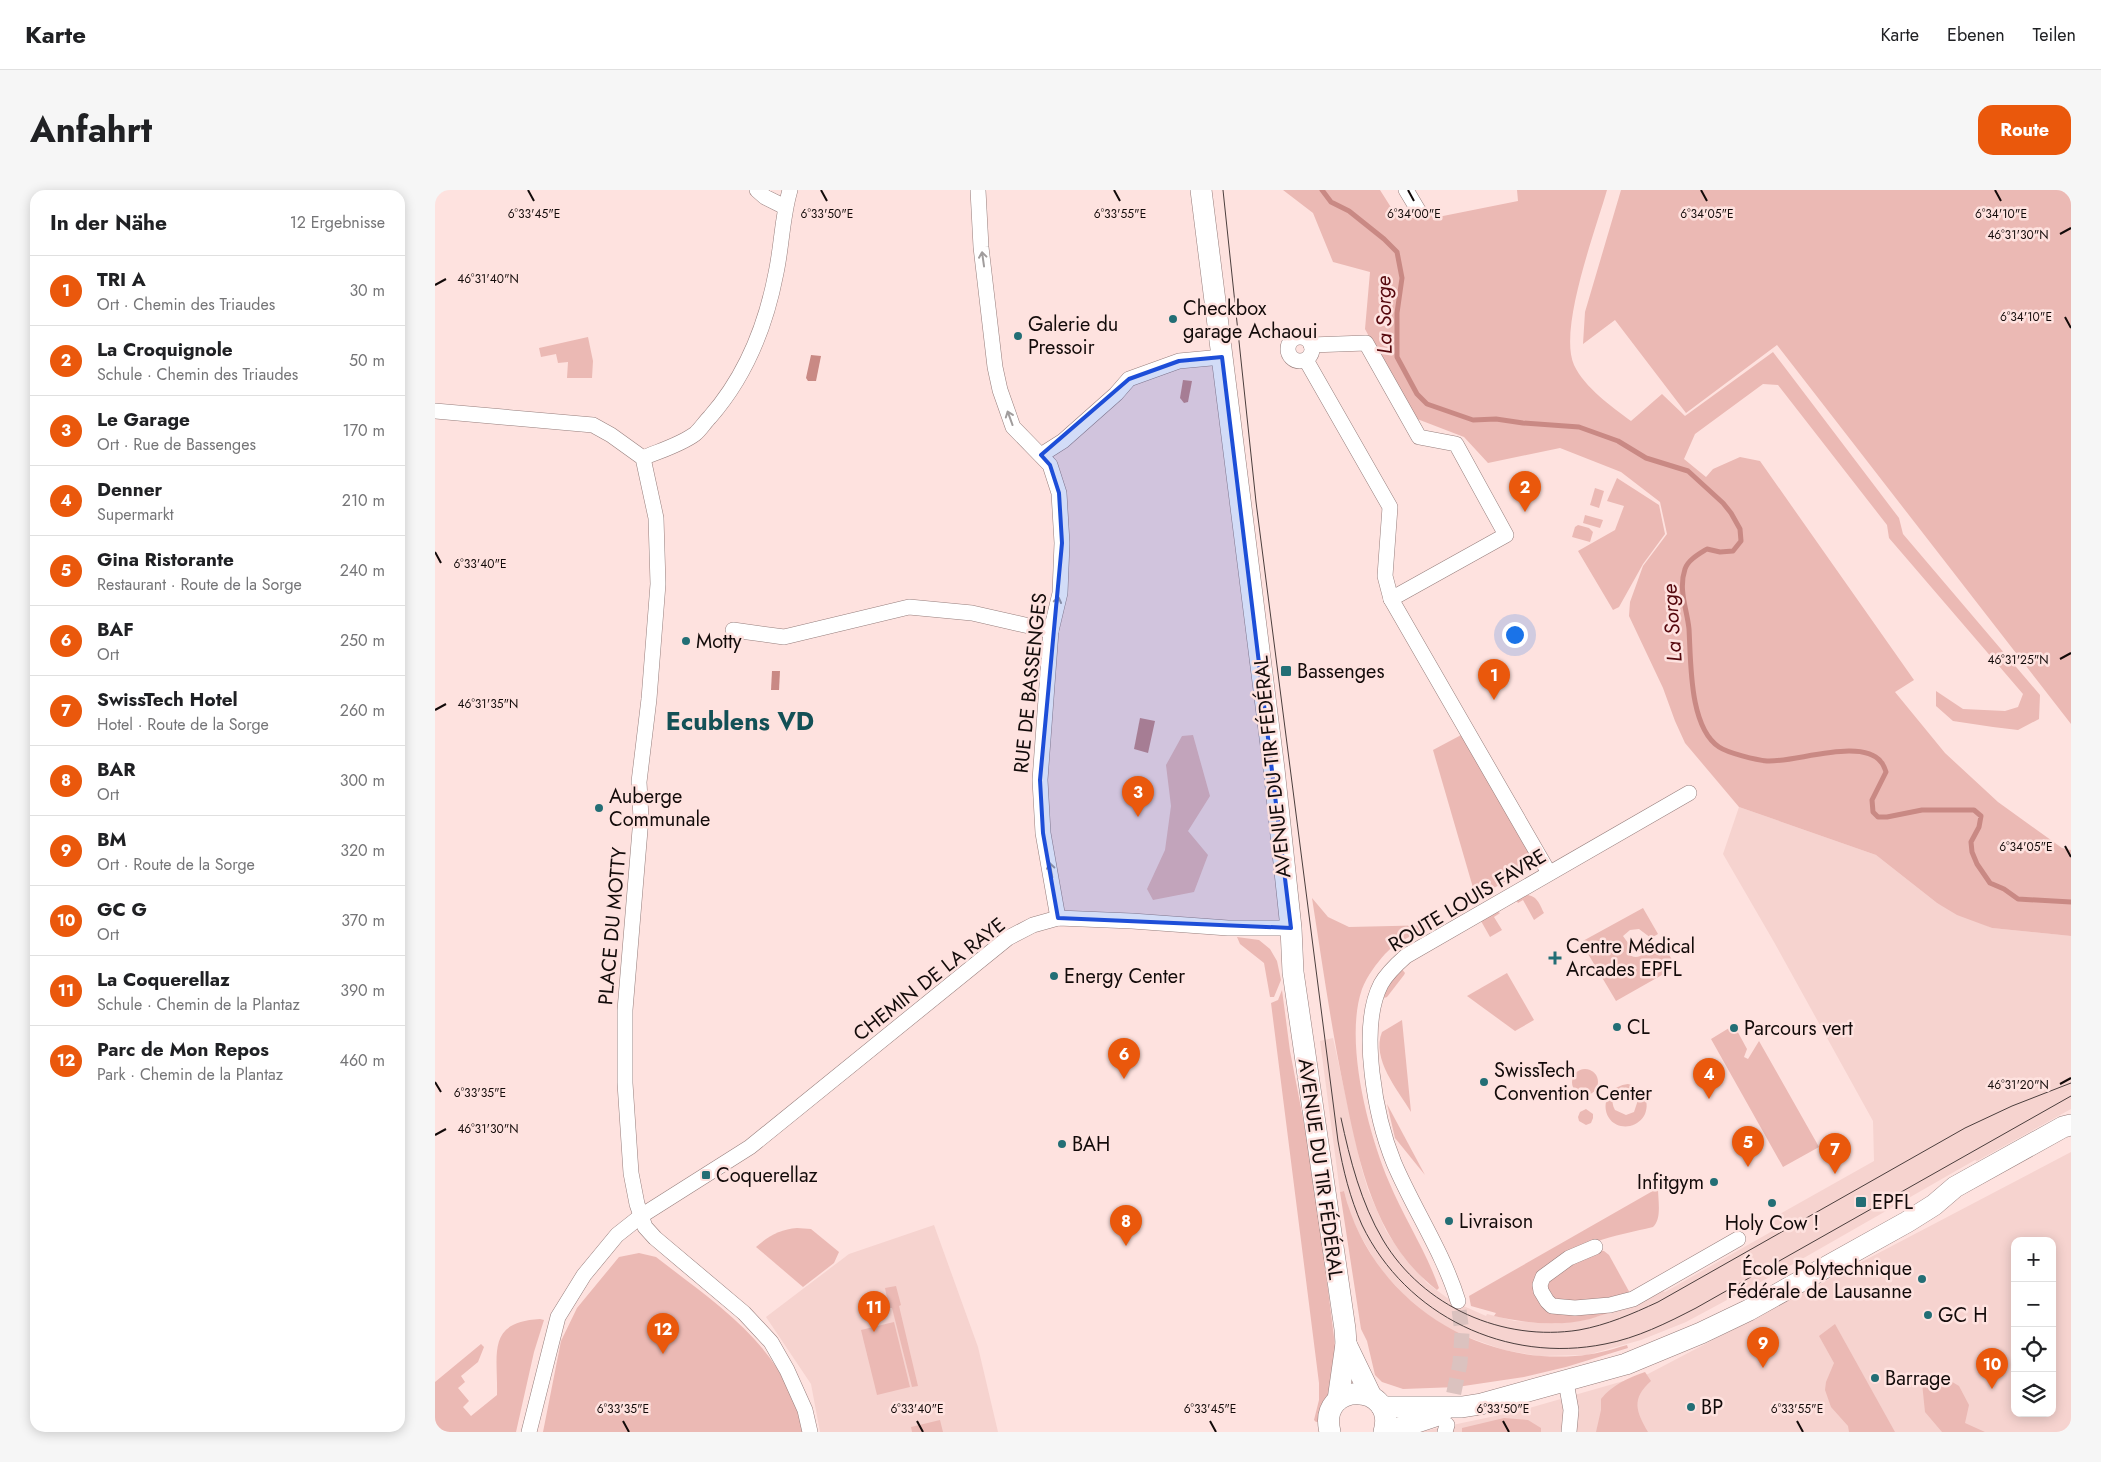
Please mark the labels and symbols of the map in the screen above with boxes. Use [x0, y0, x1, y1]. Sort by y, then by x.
text: 6°33'45"E [508, 205, 560, 223]
text: 6°33'50"E [801, 205, 853, 223]
text: 6°33'55"E [1094, 205, 1146, 223]
text: 6°34'00"E [1387, 205, 1441, 223]
text: 6°34'05"E [1680, 205, 1734, 223]
text: 6°34'10"E [1975, 205, 2027, 223]
text: 46°31'30"N [1987, 226, 2049, 244]
one-way arrow [977, 251, 987, 267]
text: 46°31'40"N [457, 270, 519, 288]
water label: La Sorge [1368, 275, 1400, 354]
place label: Checkbox garage Achaoui [1183, 294, 1318, 346]
text: 6°34'10"E [2000, 308, 2052, 326]
place label: Galerie du Pressoir [1028, 310, 1118, 362]
marker: Checkbox garage Achaoui [1167, 313, 1179, 325]
marker: Galerie du Pressoir [1012, 330, 1024, 342]
one-way arrow [1005, 411, 1014, 427]
pin: 2 [1509, 471, 1541, 512]
text: 6°33'40"E [453, 555, 507, 573]
water label: La Sorge [1654, 582, 1690, 663]
street label: RUE DE BASSENGES [1007, 591, 1054, 775]
one-way arrow [1053, 597, 1062, 613]
your location [1502, 622, 1528, 648]
place label: Motty [696, 627, 742, 656]
marker: Motty [680, 635, 692, 647]
text: 46°31'25"N [1987, 651, 2049, 669]
street label: AVENUE DU TIR FÉDÉRAL [1246, 655, 1299, 879]
place label: Bassenges [1297, 657, 1384, 686]
pin: 1 [1478, 659, 1510, 700]
marker: Bassenges [1279, 664, 1293, 678]
text: 46°31'35"N [458, 695, 518, 713]
district label: Ecublens VD [666, 703, 814, 739]
pin: 3 [1122, 776, 1154, 817]
place label: Auberge Communale [609, 782, 710, 834]
marker: Auberge Communale [593, 802, 605, 814]
text: 6°34'05"E [1999, 838, 2053, 856]
street label: ROUTE LOUIS FAVRE [1383, 842, 1552, 959]
street label: PLACE DU MOTTY [591, 845, 634, 1006]
one-way arrow [1045, 862, 1055, 878]
street label: CHEMIN DE LA RAYE [847, 911, 1012, 1048]
place label: Centre Médical Arcades EPFL [1566, 932, 1695, 984]
marker: Centre Médical Arcades EPFL [1548, 951, 1562, 965]
place label: Energy Center [1064, 962, 1185, 991]
marker: Energy Center [1048, 970, 1060, 982]
place label: CL [1627, 1013, 1650, 1042]
place label: Parcours vert [1744, 1014, 1853, 1043]
marker: CL [1611, 1021, 1623, 1033]
marker: Parcours vert [1728, 1022, 1740, 1034]
pin: 6 [1108, 1038, 1140, 1079]
place label: SwissTech Convention Center [1494, 1056, 1652, 1108]
street label: AVENUE DU TIR FÉDÉRAL [1291, 1057, 1350, 1281]
pin: 4 [1693, 1058, 1725, 1099]
marker: SwissTech Convention Center [1478, 1076, 1490, 1088]
text: 46°31'20"N [1987, 1076, 2049, 1094]
text: 6°33'35"E [454, 1084, 506, 1102]
text: 46°31'30"N [457, 1120, 519, 1138]
pin: 5 [1732, 1126, 1764, 1167]
place label: BAH [1072, 1130, 1110, 1159]
pin: 7 [1819, 1133, 1851, 1174]
marker: BAH [1056, 1138, 1068, 1150]
place label: Coquerellaz [716, 1161, 818, 1190]
place label: Infitgym [1637, 1168, 1704, 1197]
marker: Coquerellaz [700, 1169, 712, 1181]
marker: Infitgym [1708, 1176, 1720, 1188]
place label: EPFL [1872, 1188, 1913, 1217]
marker: EPFL [1854, 1195, 1868, 1209]
marker: Holy Cow ! [1766, 1197, 1778, 1209]
pin: 8 [1110, 1205, 1142, 1246]
place label: Livraison [1459, 1207, 1533, 1236]
place label: Holy Cow ! [1725, 1209, 1819, 1238]
marker: Livraison [1443, 1215, 1455, 1227]
place label: École Polytechnique Fédérale de Lausanne [1727, 1254, 1912, 1306]
marker: École Polytechnique Fédérale de Lausanne [1916, 1273, 1928, 1285]
pin: 11 [858, 1291, 890, 1332]
place label: GC H [1938, 1301, 1988, 1330]
marker: GC H [1922, 1309, 1934, 1321]
pin: 12 [647, 1313, 679, 1354]
pin: 9 [1747, 1327, 1779, 1368]
pin: 10 [1976, 1348, 2008, 1389]
place label: Barrage [1885, 1364, 1951, 1393]
marker: Barrage [1869, 1372, 1881, 1384]
place label: BP [1701, 1393, 1723, 1422]
text: 6°33'35"E [597, 1400, 649, 1418]
text: 6°33'40"E [890, 1400, 944, 1418]
text: 6°33'45"E [1184, 1400, 1236, 1418]
text: 6°33'50"E [1477, 1400, 1529, 1418]
text: 6°33'55"E [1771, 1400, 1823, 1418]
marker: BP [1685, 1401, 1697, 1413]

